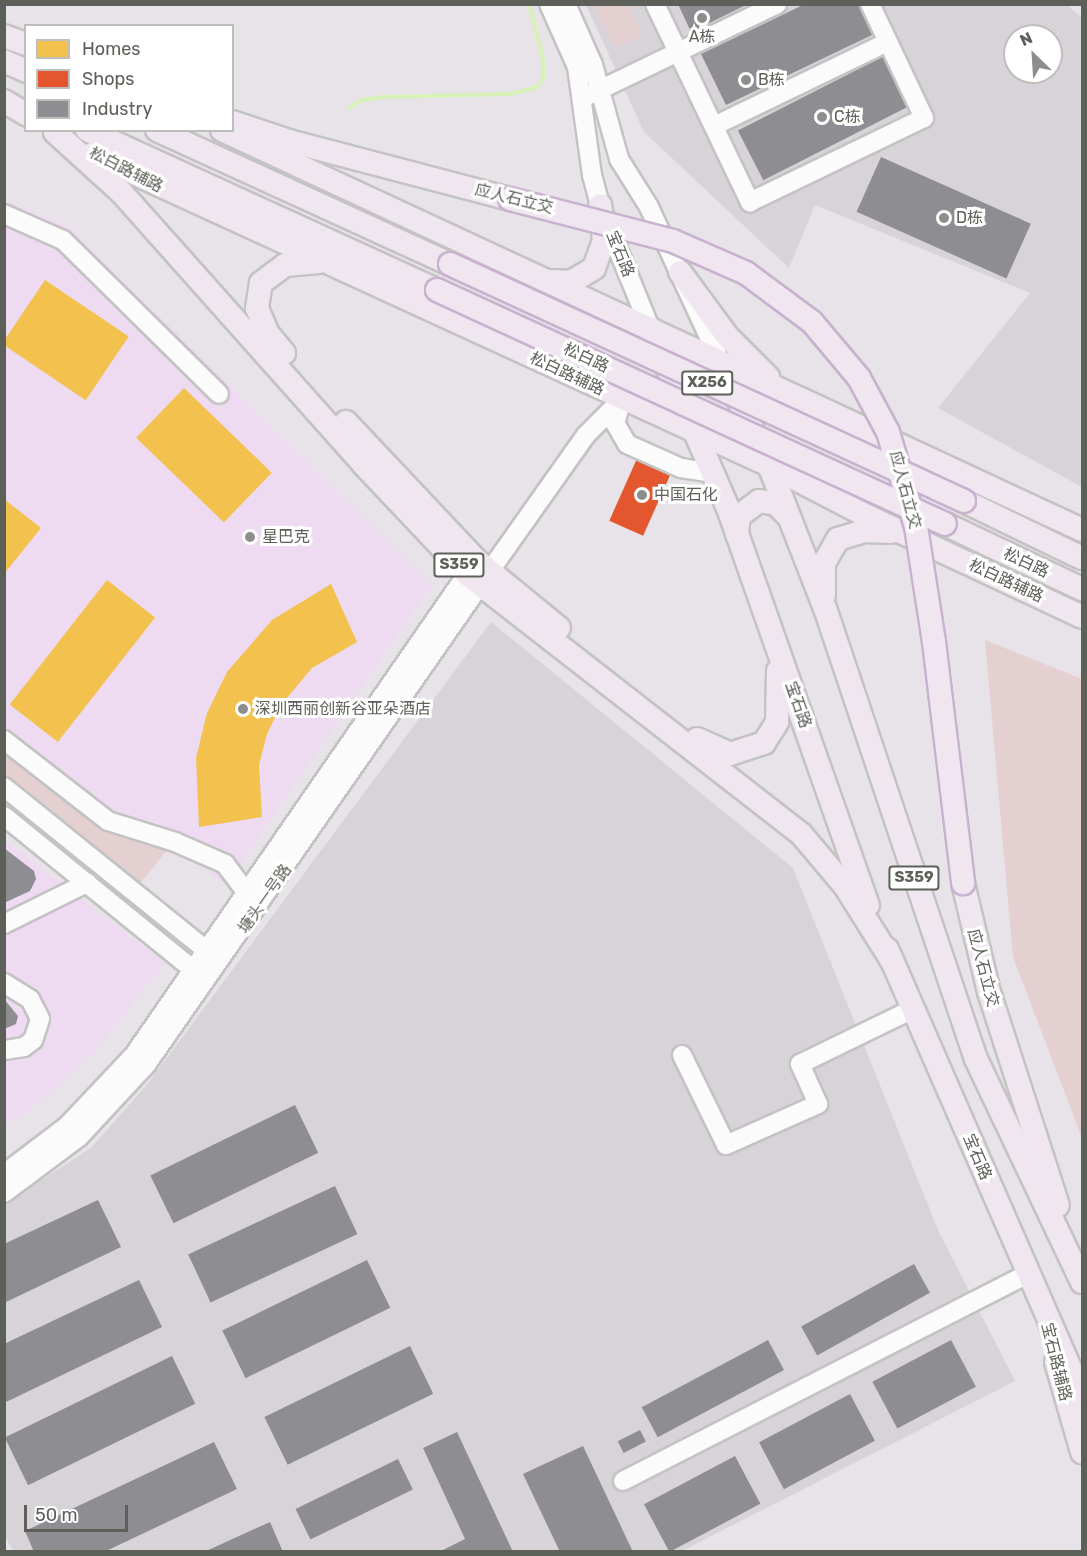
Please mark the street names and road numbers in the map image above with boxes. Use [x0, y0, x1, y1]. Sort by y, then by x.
street label: 松白路辅路 [86, 143, 166, 197]
street label: 应人石立交 [473, 180, 555, 218]
street label: 宝石路 [602, 228, 638, 280]
street label: 松白路 [560, 339, 612, 377]
street label: 松白路辅路 [527, 348, 607, 400]
road number: X256 [680, 371, 734, 395]
street label: 应人石立交 [885, 449, 925, 531]
street label: 松白路 [1000, 544, 1052, 582]
road number: S359 [432, 553, 486, 577]
street label: 松白路辅路 [966, 555, 1046, 607]
street label: 宝石路 [781, 679, 815, 731]
street label: 塘头一号路 [234, 861, 296, 937]
road number: S359 [887, 866, 941, 890]
street label: 应人石立交 [963, 927, 1003, 1009]
street label: 宝石路 [959, 1131, 995, 1183]
street label: 宝石路辅路 [1037, 1321, 1075, 1403]

